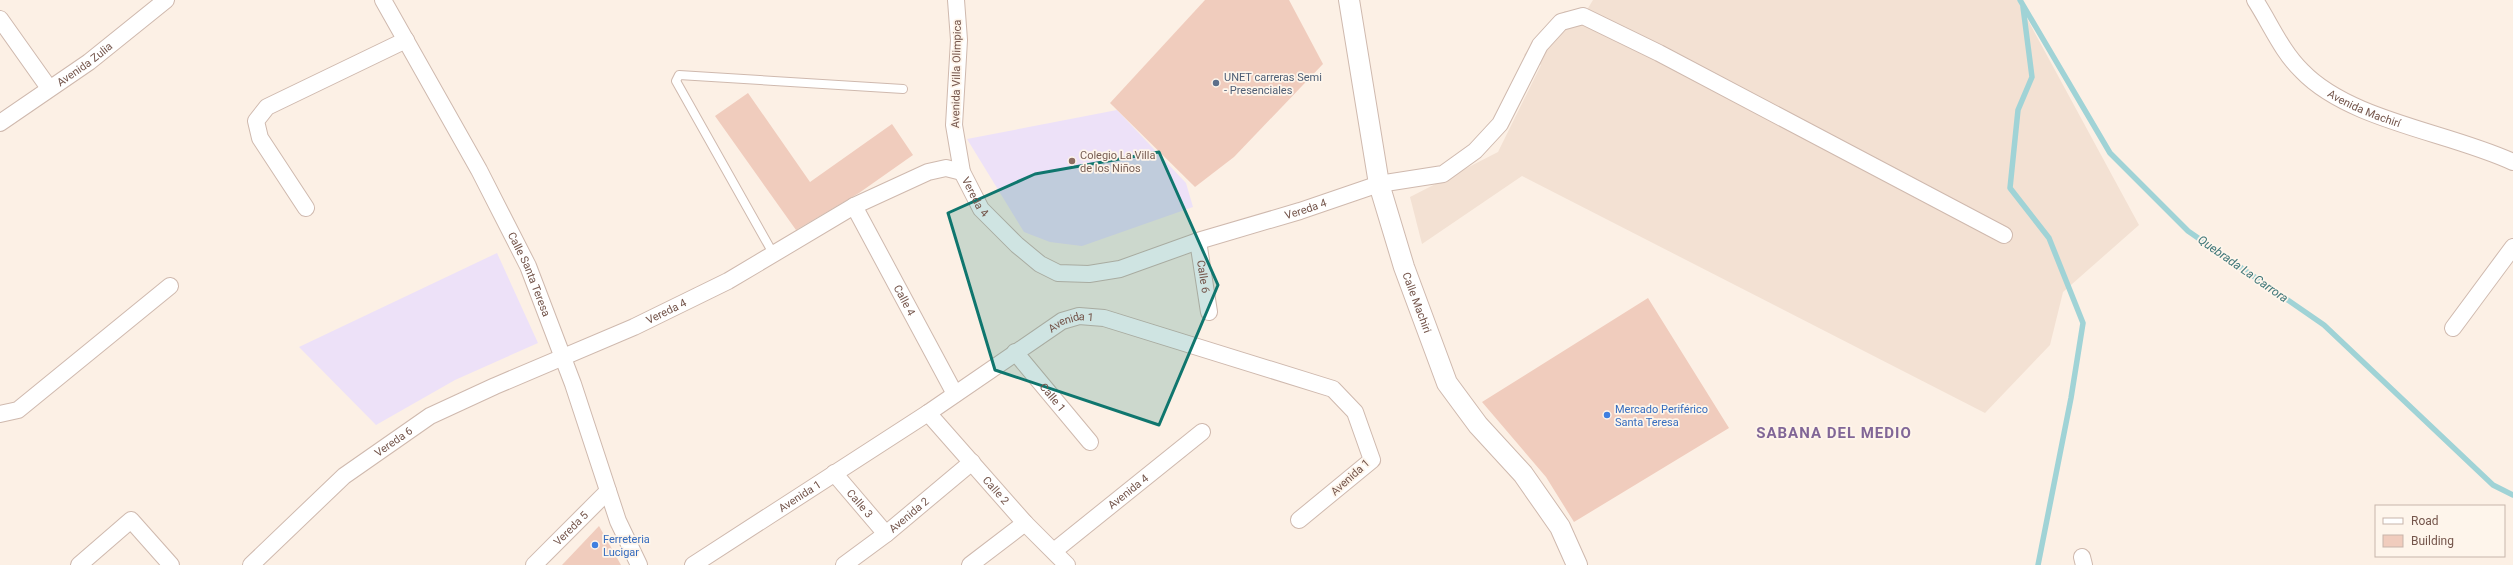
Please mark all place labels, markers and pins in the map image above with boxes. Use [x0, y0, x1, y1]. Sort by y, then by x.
place label: UNET carreras Semi - Presenciales [1224, 71, 1322, 97]
marker: UNET carreras Semi - Presenciales [1211, 78, 1221, 88]
place label: Colegio La Villa de los Niños [1080, 149, 1155, 175]
marker: Colegio La Villa de los Niños [1067, 156, 1077, 166]
place label: Mercado Periférico Santa Teresa [1615, 403, 1708, 429]
marker: Mercado Periférico Santa Teresa [1602, 410, 1612, 420]
place label: Ferreteria Lucigar [603, 533, 650, 559]
marker: Ferreteria Lucigar [590, 540, 600, 550]

